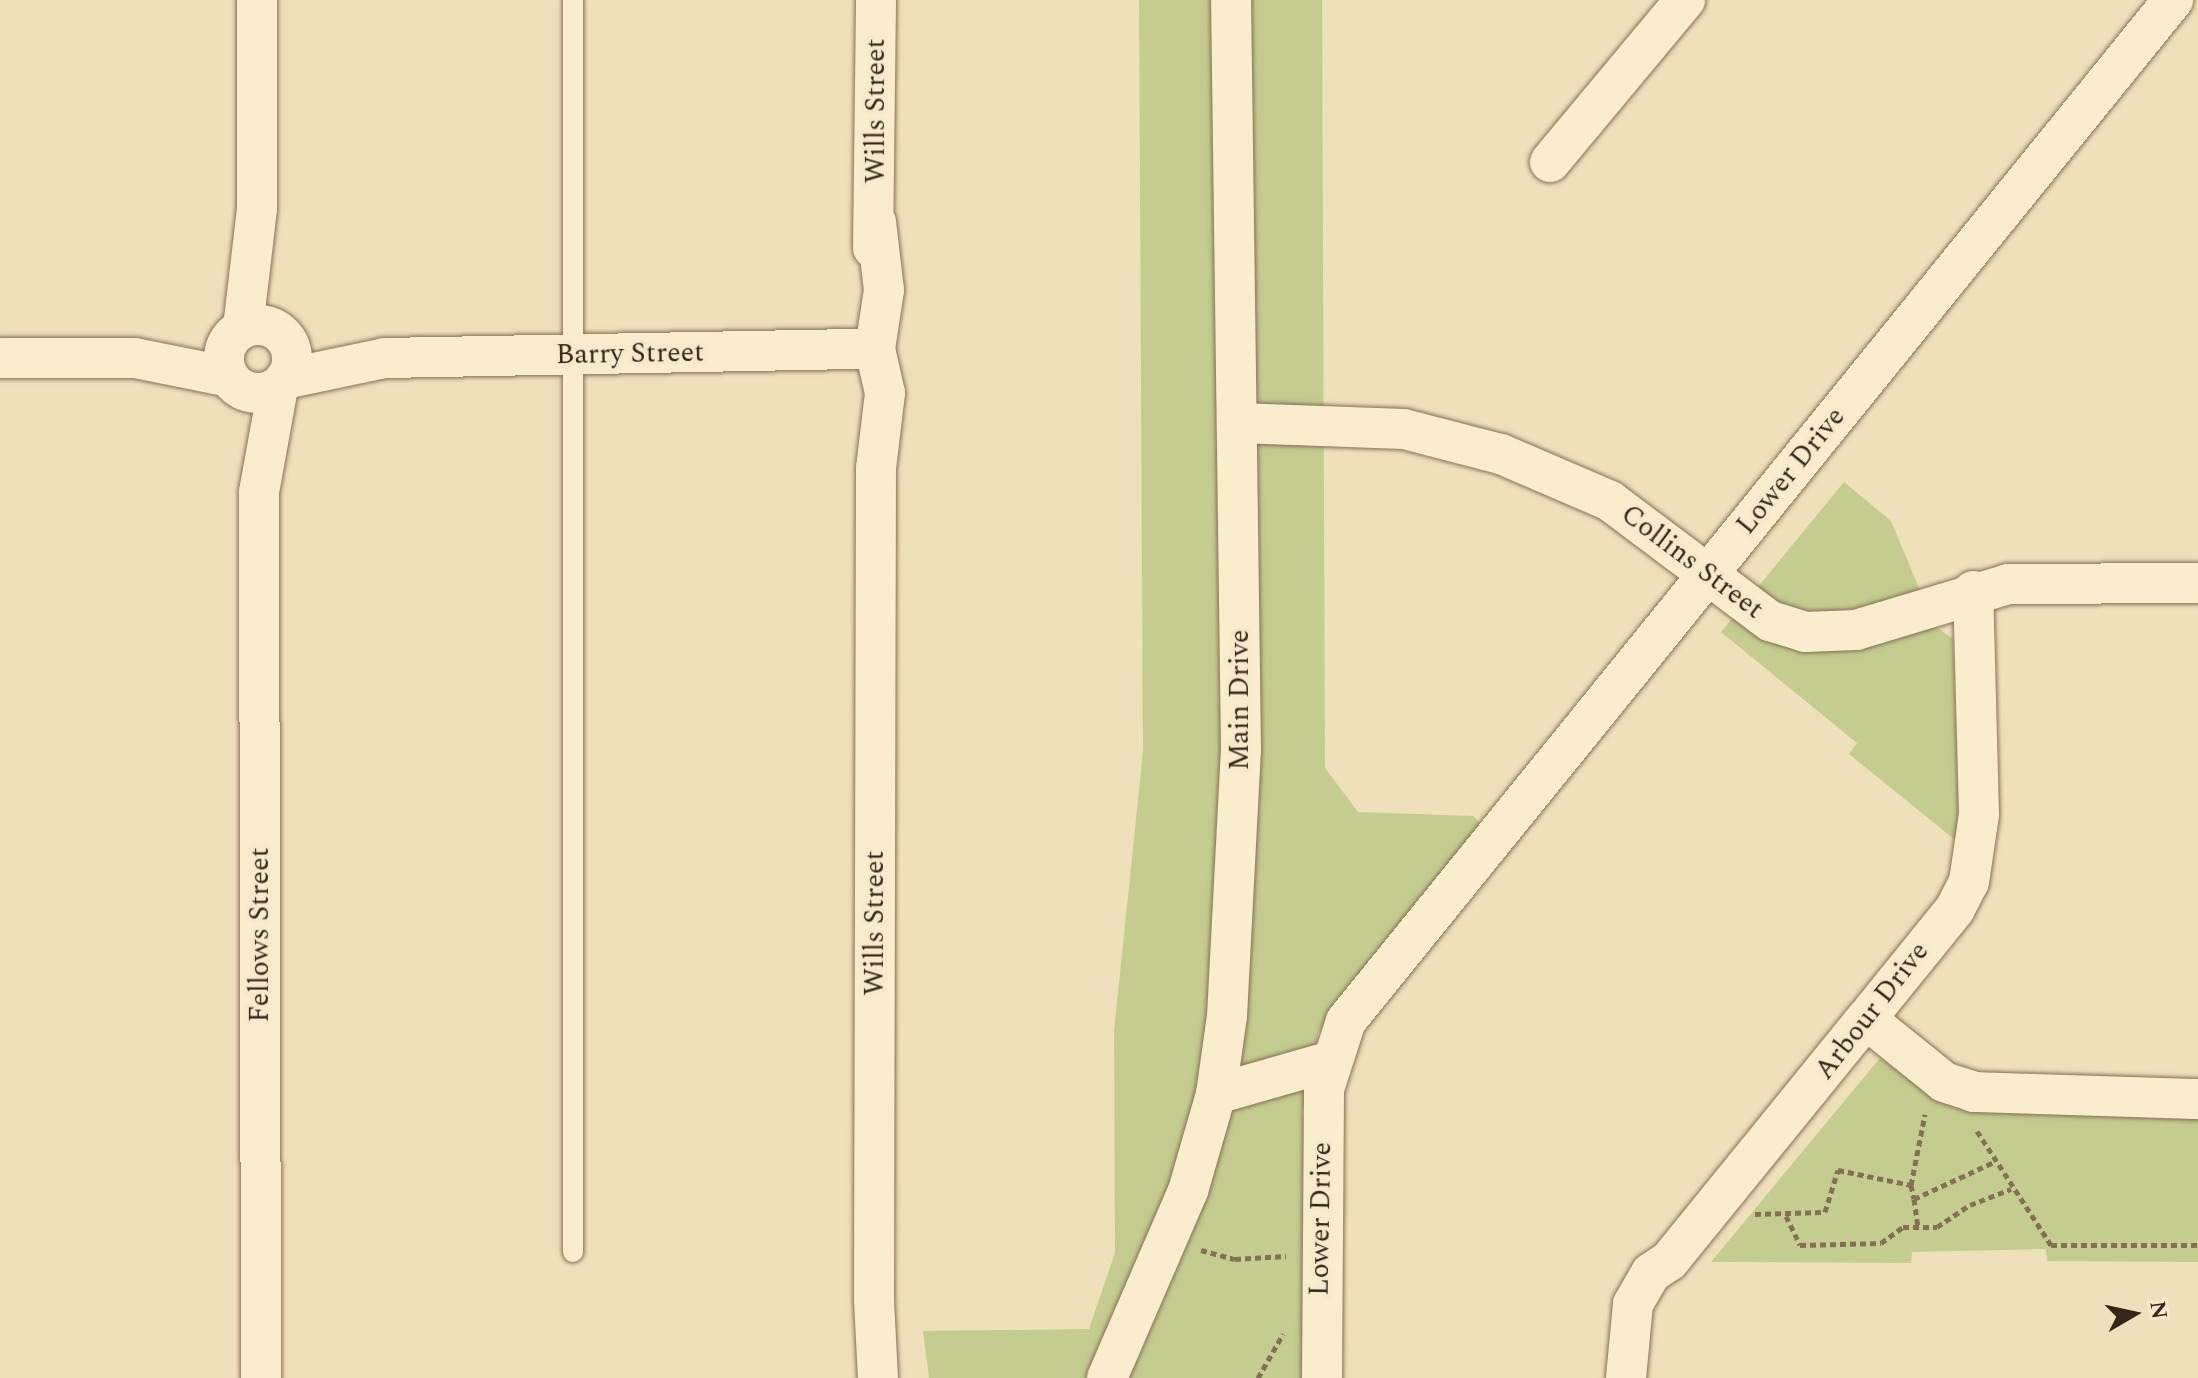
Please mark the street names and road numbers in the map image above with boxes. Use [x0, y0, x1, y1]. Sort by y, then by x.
street label: Wills Street [859, 39, 893, 183]
street label: Barry Street [556, 336, 704, 372]
street label: Lower Drive [1729, 401, 1853, 541]
street label: Collins Street [1614, 498, 1770, 626]
street label: Main Drive [1223, 629, 1257, 771]
street label: Fellows Street [243, 847, 277, 1023]
street label: Wills Street [858, 851, 892, 995]
street label: Arbour Drive [1808, 935, 1936, 1087]
street label: Lower Drive [1303, 1142, 1339, 1296]

